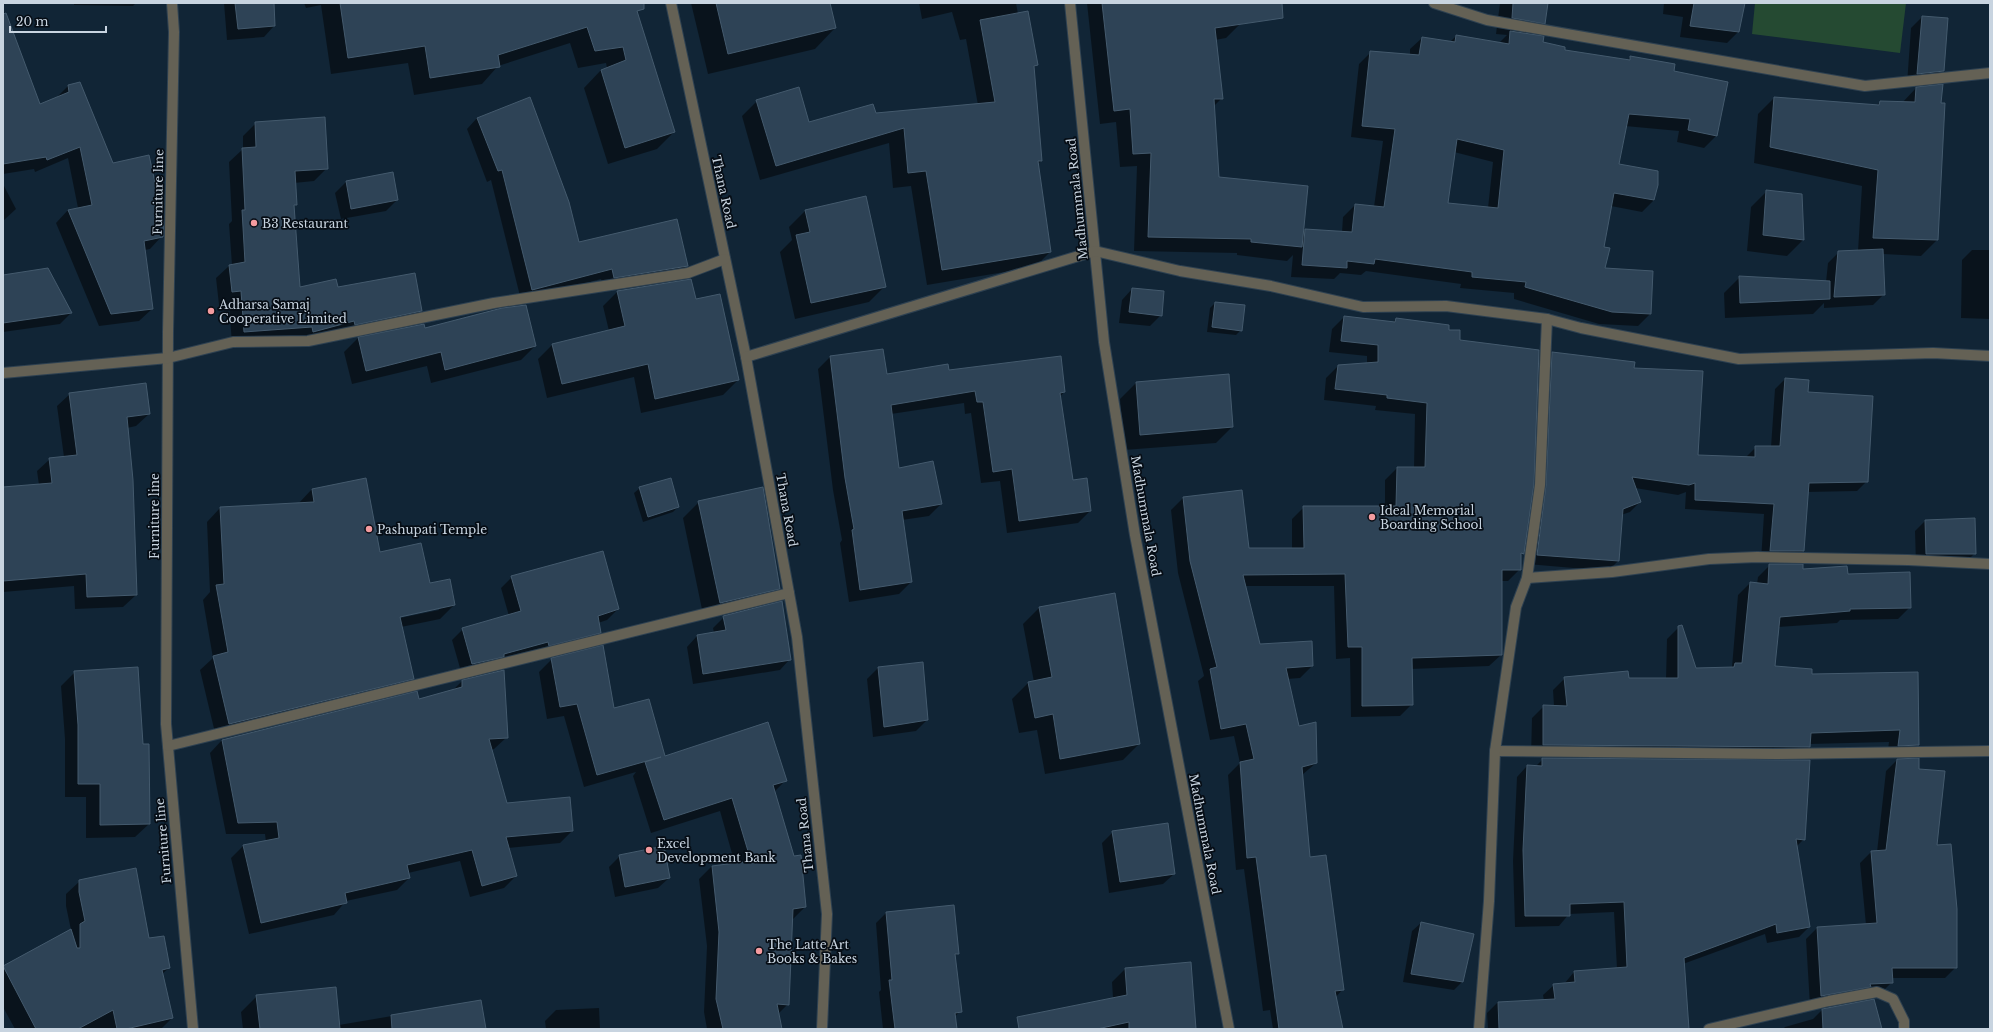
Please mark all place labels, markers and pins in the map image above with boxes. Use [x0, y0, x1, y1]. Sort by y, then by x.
place label: B3 Restaurant [262, 216, 349, 231]
marker: B3 Restaurant [249, 218, 259, 228]
place label: Adharsa Samaj Cooperative Limited [218, 297, 347, 326]
marker: Adharsa Samaj Cooperative Limited [206, 306, 216, 316]
place label: Ideal Memorial Boarding School [1380, 503, 1482, 532]
marker: Ideal Memorial Boarding School [1367, 512, 1377, 522]
place label: Pashupati Temple [377, 522, 487, 537]
marker: Pashupati Temple [364, 524, 374, 534]
place label: Excel Development Bank [657, 836, 776, 865]
marker: Excel Development Bank [644, 845, 654, 855]
place label: The Latte Art Books & Bakes [767, 937, 857, 966]
marker: The Latte Art Books & Bakes [754, 946, 764, 956]

